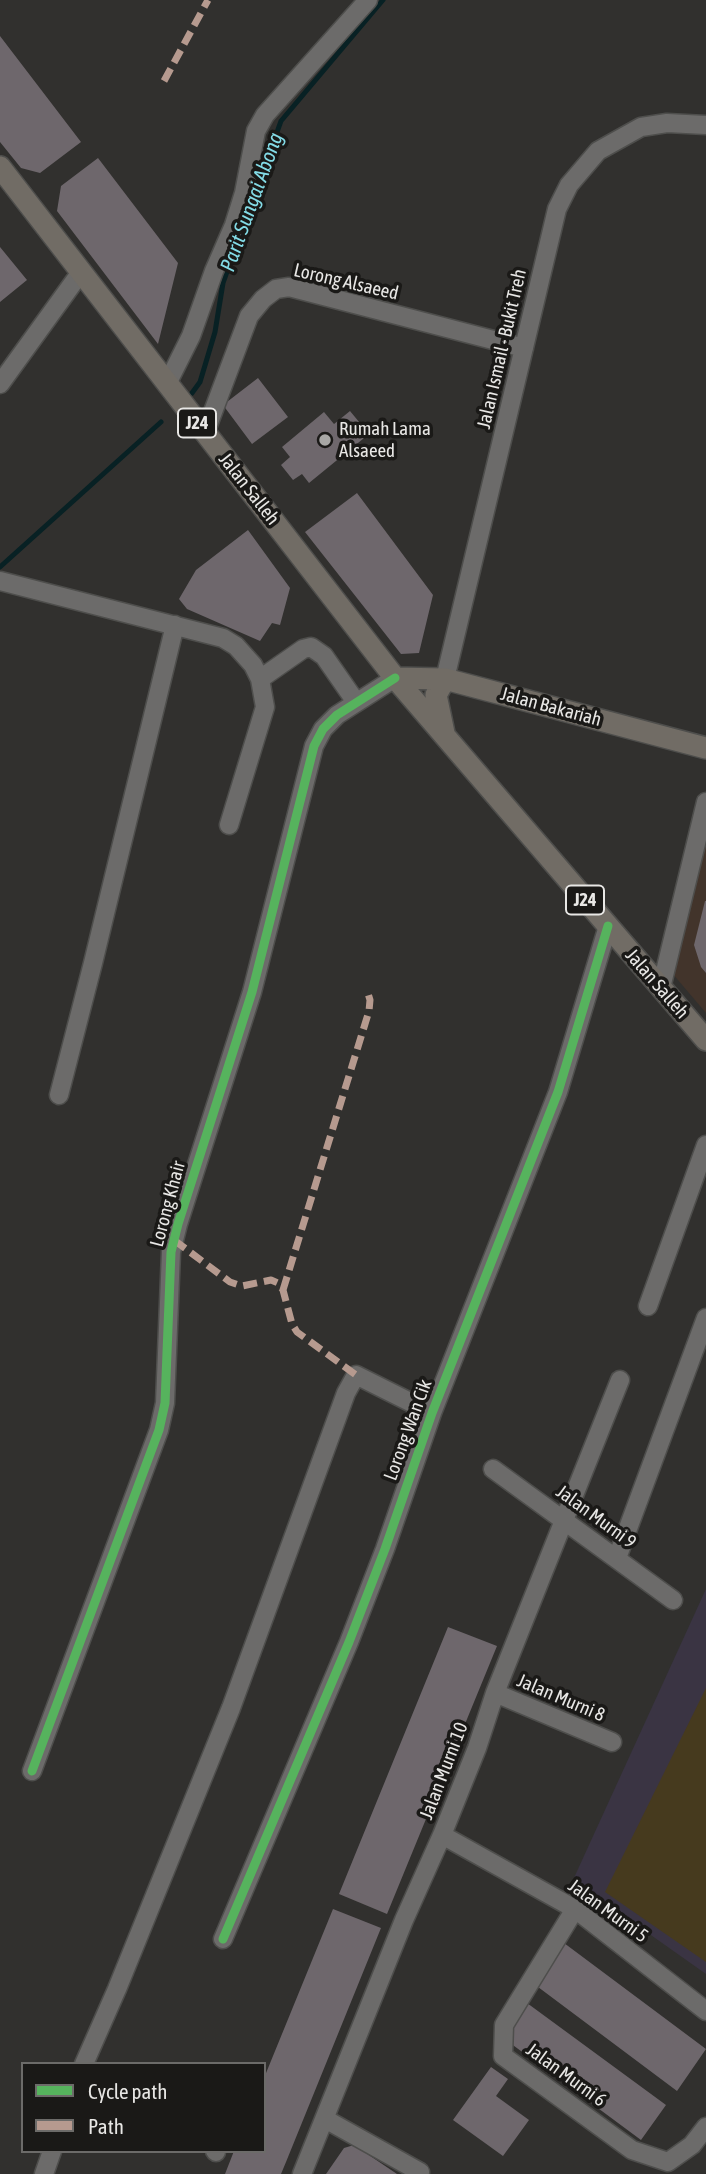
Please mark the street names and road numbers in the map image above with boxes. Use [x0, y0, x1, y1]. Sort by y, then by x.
street label: Lorong Alsaeed [291, 259, 401, 305]
street label: Jalan Ismail - Bukit Treh [473, 267, 531, 431]
road number: J24 [178, 408, 216, 438]
street label: Jalan Salleh [214, 448, 284, 530]
street label: Jalan Bakariah [498, 683, 604, 731]
road number: J24 [566, 886, 604, 915]
street label: Jalan Salleh [620, 944, 694, 1024]
street label: Lorong Khair [146, 1158, 190, 1250]
street label: Lorong Wan Cik [379, 1376, 437, 1484]
street label: Jalan Murni 9 [552, 1480, 640, 1554]
street label: Jalan Murni 8 [514, 1669, 608, 1727]
street label: Jalan Murni 10 [415, 1719, 473, 1823]
street label: Jalan Murni 5 [564, 1874, 652, 1948]
street label: Jalan Murni 6 [522, 2038, 610, 2112]

